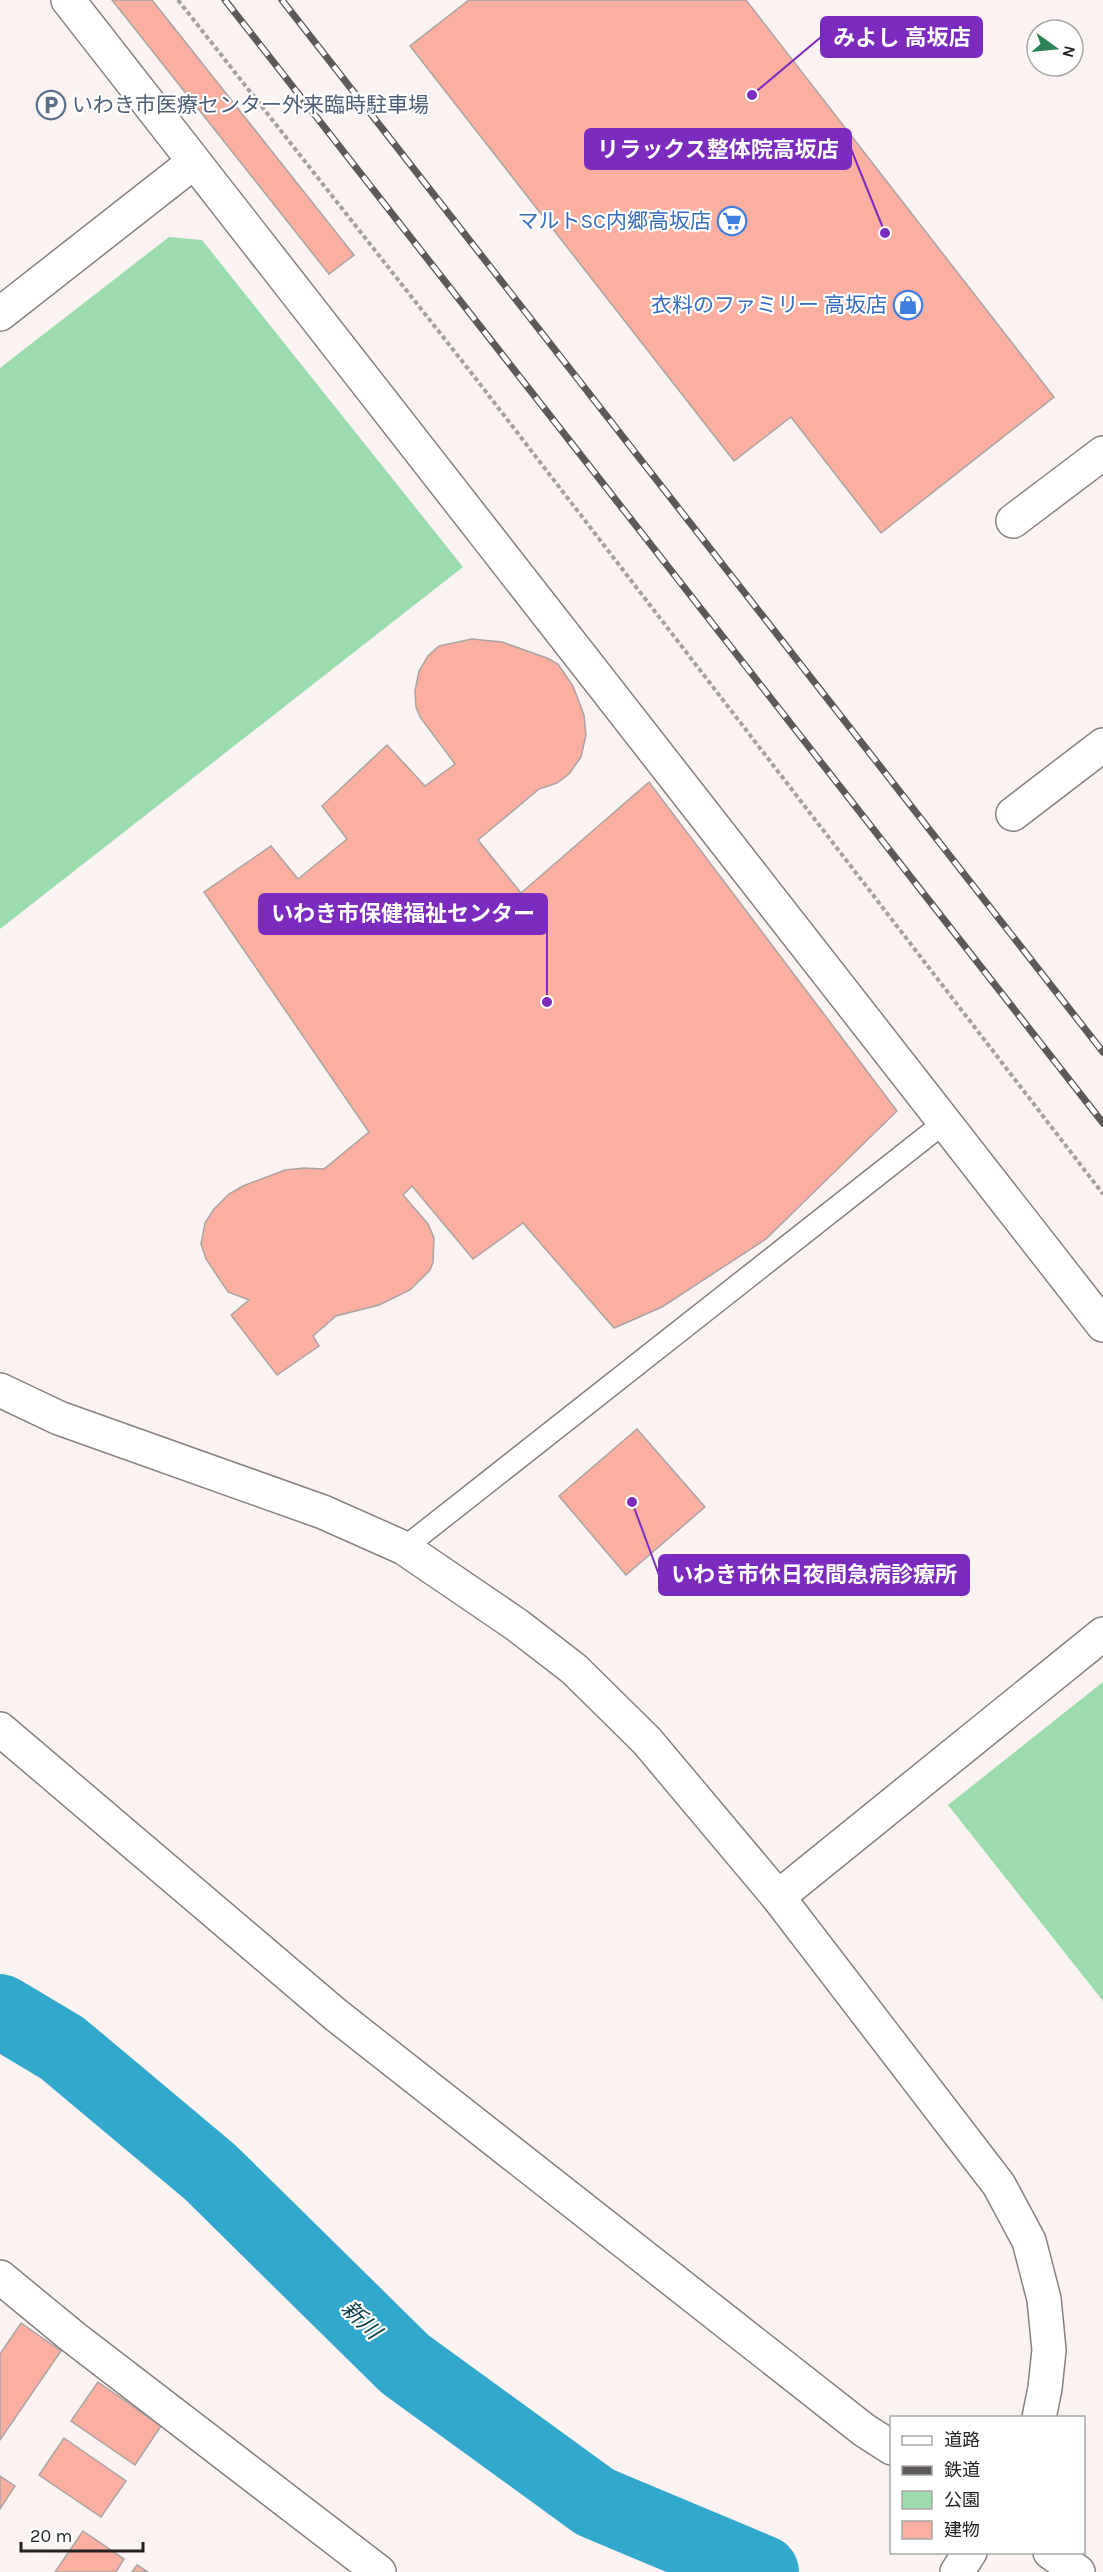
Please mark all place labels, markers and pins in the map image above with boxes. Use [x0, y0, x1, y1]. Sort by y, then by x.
callout: みよし 高坂店 [821, 17, 982, 57]
parking icon: いわき市医療センター外来臨時駐車場 [35, 89, 67, 121]
place label: いわき市医療センター外来臨時駐車場 [72, 93, 429, 117]
callout: リラックス整体院高坂店 [585, 129, 851, 169]
supermarket icon: マルトSC内郷高坂店 [716, 205, 748, 237]
place label: マルトSC内郷高坂店 [517, 209, 711, 233]
shop icon: 衣料のファミリー 高坂店 [892, 289, 924, 321]
place label: 衣料のファミリー 高坂店 [651, 293, 887, 317]
callout: いわき市保健福祉センター [259, 894, 547, 934]
callout: いわき市休日夜間急病診療所 [659, 1555, 969, 1595]

